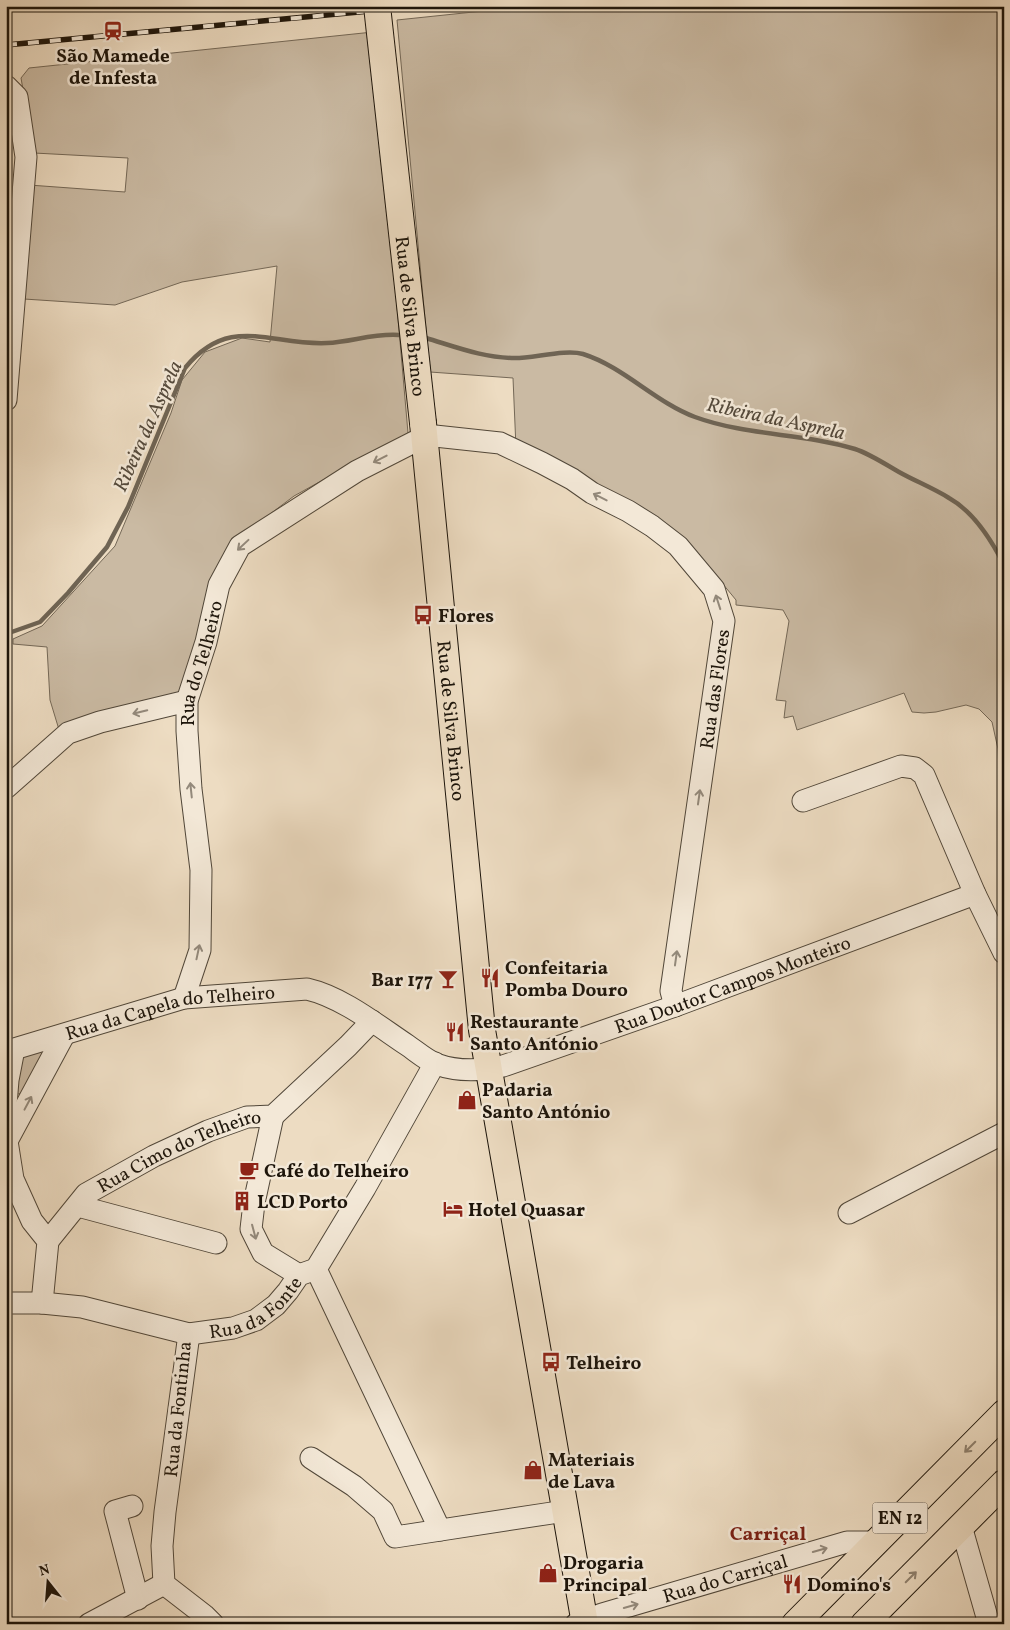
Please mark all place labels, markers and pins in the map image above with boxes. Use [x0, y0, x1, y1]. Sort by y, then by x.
station icon: São Mamede de Infesta [102, 20, 124, 42]
place label: São Mamede de Infesta [56, 44, 170, 92]
bus stop icon: Flores [412, 604, 434, 626]
place label: Flores [438, 604, 494, 630]
place label: Confeitaria Pomba Douro [505, 956, 628, 1004]
restaurant icon: Confeitaria Pomba Douro [479, 967, 501, 989]
place label: Bar 177 [371, 968, 433, 994]
bar icon: Bar 177 [437, 968, 459, 990]
place label: Restaurante Santo António [470, 1010, 599, 1058]
restaurant icon: Restaurante Santo António [444, 1021, 466, 1043]
place label: Padaria Santo António [482, 1078, 611, 1126]
shop icon: Padaria Santo António [456, 1089, 478, 1111]
cafe icon: Café do Telheiro [238, 1159, 260, 1181]
place label: Café do Telheiro [264, 1159, 409, 1185]
building icon: LCD Porto [231, 1190, 253, 1212]
place label: LCD Porto [257, 1190, 348, 1216]
hotel icon: Hotel Quasar [442, 1198, 464, 1220]
place label: Hotel Quasar [468, 1198, 585, 1224]
bus stop icon: Telheiro [540, 1351, 562, 1373]
place label: Telheiro [566, 1351, 642, 1377]
place label: Materiais de Lava [548, 1448, 635, 1496]
shop icon: Materiais de Lava [522, 1459, 544, 1481]
place label: Drogaria Principal [563, 1551, 647, 1599]
shop icon: Drogaria Principal [537, 1562, 559, 1584]
restaurant icon: Domino's [781, 1573, 803, 1595]
place label: Domino's [807, 1573, 891, 1599]

